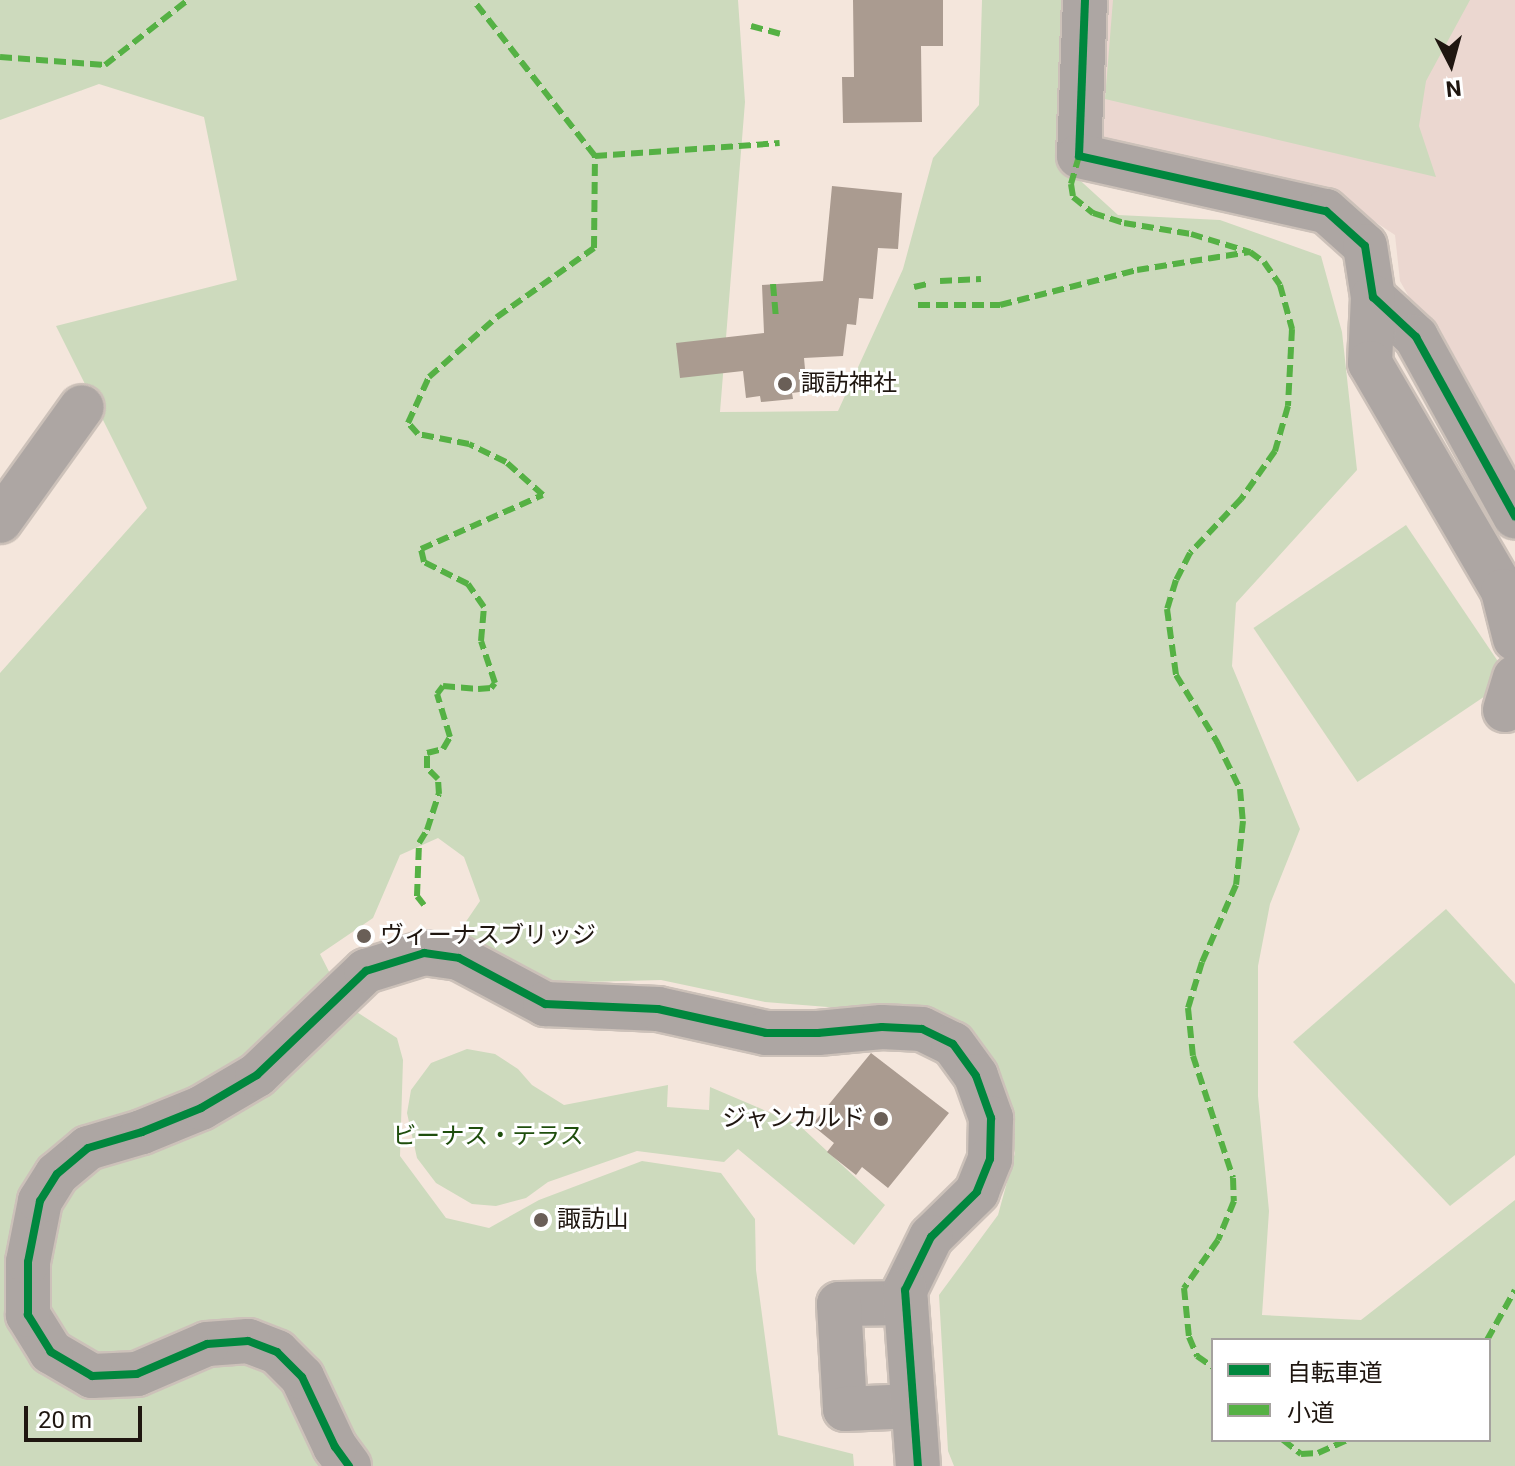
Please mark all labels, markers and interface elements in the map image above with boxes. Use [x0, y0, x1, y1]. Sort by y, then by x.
north arrow [1411, 24, 1491, 104]
text: N [1445, 75, 1463, 102]
place label: 諏訪神社 [801, 370, 897, 398]
marker: 諏訪神社 [776, 375, 794, 393]
place label: ヴィーナスブリッジ [380, 922, 596, 950]
marker: ヴィーナスブリッジ [355, 927, 373, 945]
place label: ジャンカルド [721, 1105, 865, 1133]
marker: ジャンカルド [872, 1110, 890, 1128]
park label: ビーナス・テラス [392, 1123, 584, 1151]
place label: 諏訪山 [557, 1206, 629, 1234]
marker: 諏訪山 [532, 1211, 550, 1229]
legend [1211, 1338, 1491, 1442]
text: 自転車道 [1287, 1359, 1383, 1387]
scale bar [28, 1390, 146, 1440]
text: 小道 [1287, 1399, 1335, 1427]
text: 20 m [38, 1406, 92, 1434]

